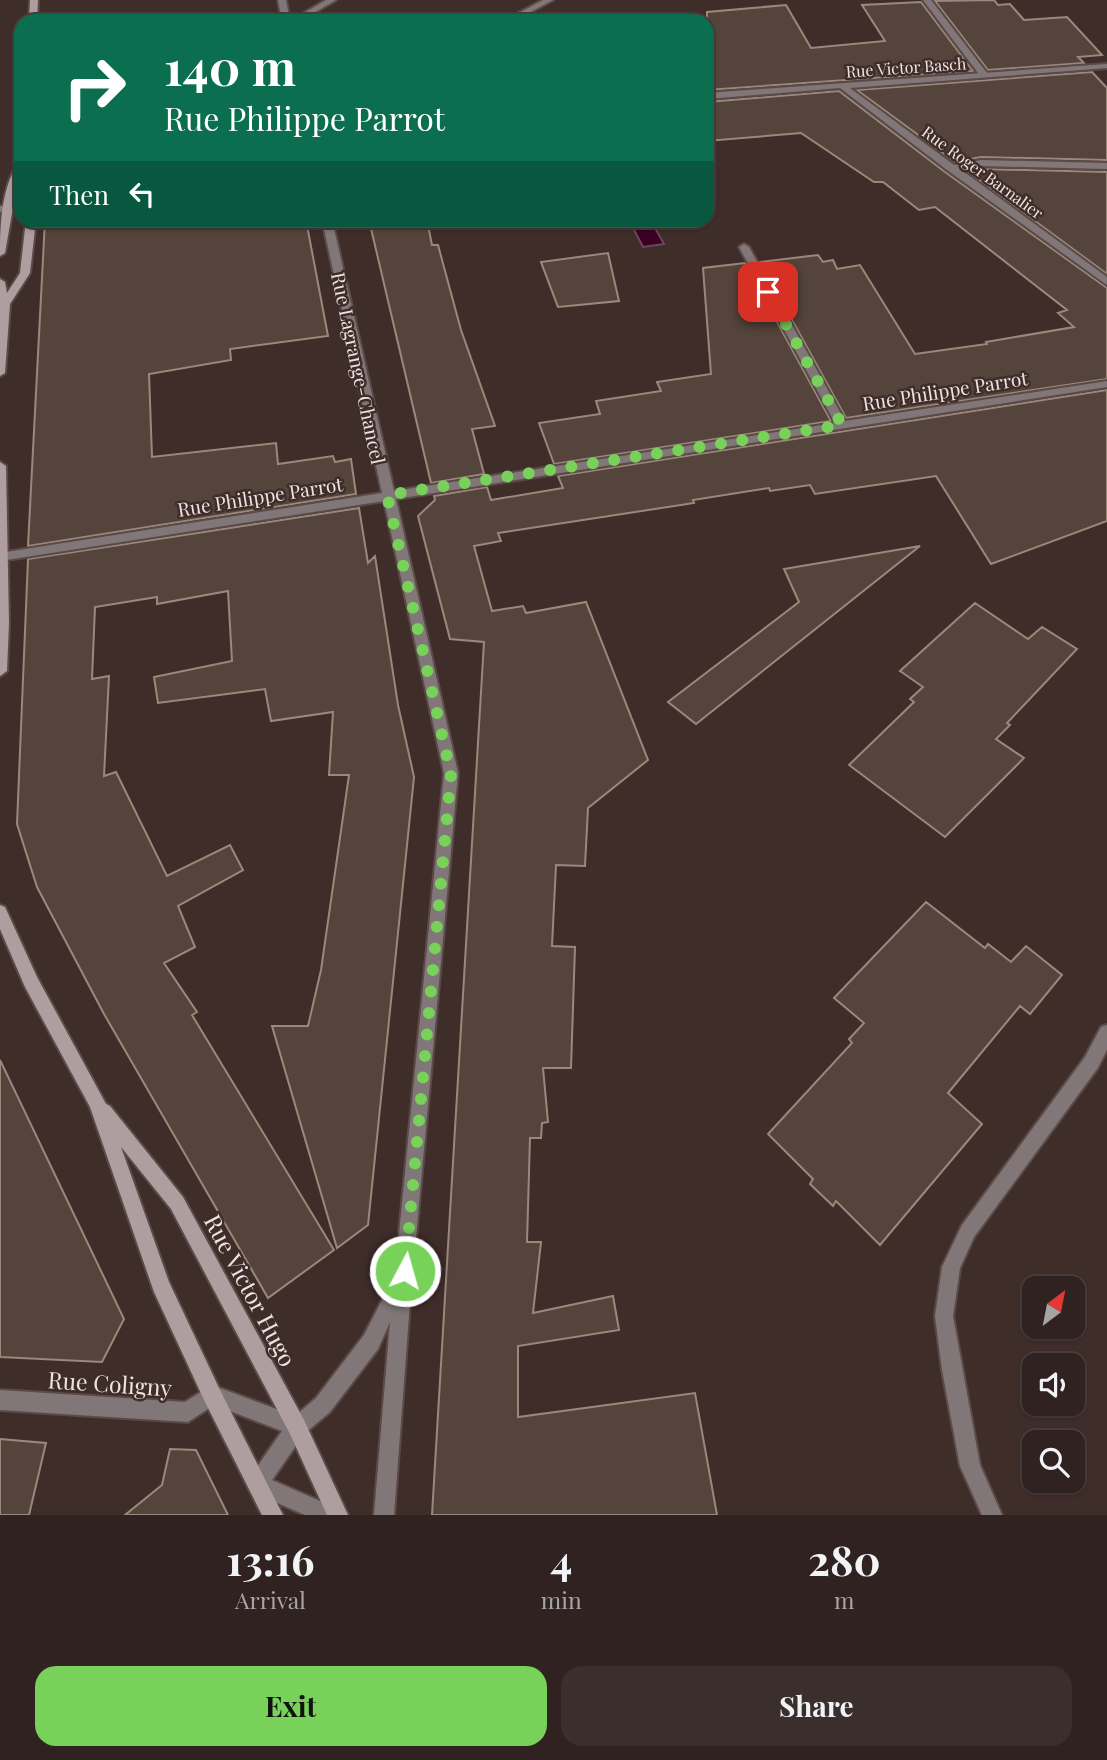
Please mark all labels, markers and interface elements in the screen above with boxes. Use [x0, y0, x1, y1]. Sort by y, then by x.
text: 140 m [164, 33, 296, 98]
icon: right [49, 42, 140, 133]
street label: Rue Victor Basch [845, 52, 968, 82]
text: Rue Philippe Parrot [164, 96, 445, 139]
street label: Rue Roger Barnalier [918, 121, 1048, 223]
icon: left [123, 175, 161, 213]
text: Then [49, 177, 109, 212]
pin [738, 262, 798, 322]
street label: Rue Lagrange-Chancel [326, 270, 392, 467]
icon: arrive [749, 273, 787, 311]
street label: Rue Philippe Parrot [861, 364, 1030, 416]
street label: Rue Philippe Parrot [176, 470, 345, 522]
street label: Rue Victor Hugo [198, 1209, 304, 1371]
position arrow [368, 1234, 442, 1308]
north arrow [1022, 1276, 1085, 1339]
map controls [1022, 1276, 1085, 1493]
button: sound [1022, 1353, 1085, 1416]
street label: Rue Coligny [47, 1363, 174, 1403]
button: search [1022, 1430, 1085, 1493]
text: 13:16 [226, 1531, 314, 1587]
text: 4 [550, 1531, 572, 1587]
text: 280 [808, 1531, 881, 1587]
text: Arrival [235, 1584, 306, 1615]
text: min [541, 1584, 582, 1615]
text: m [834, 1584, 855, 1615]
button: Exit [35, 1666, 547, 1746]
button: Share [561, 1666, 1072, 1746]

